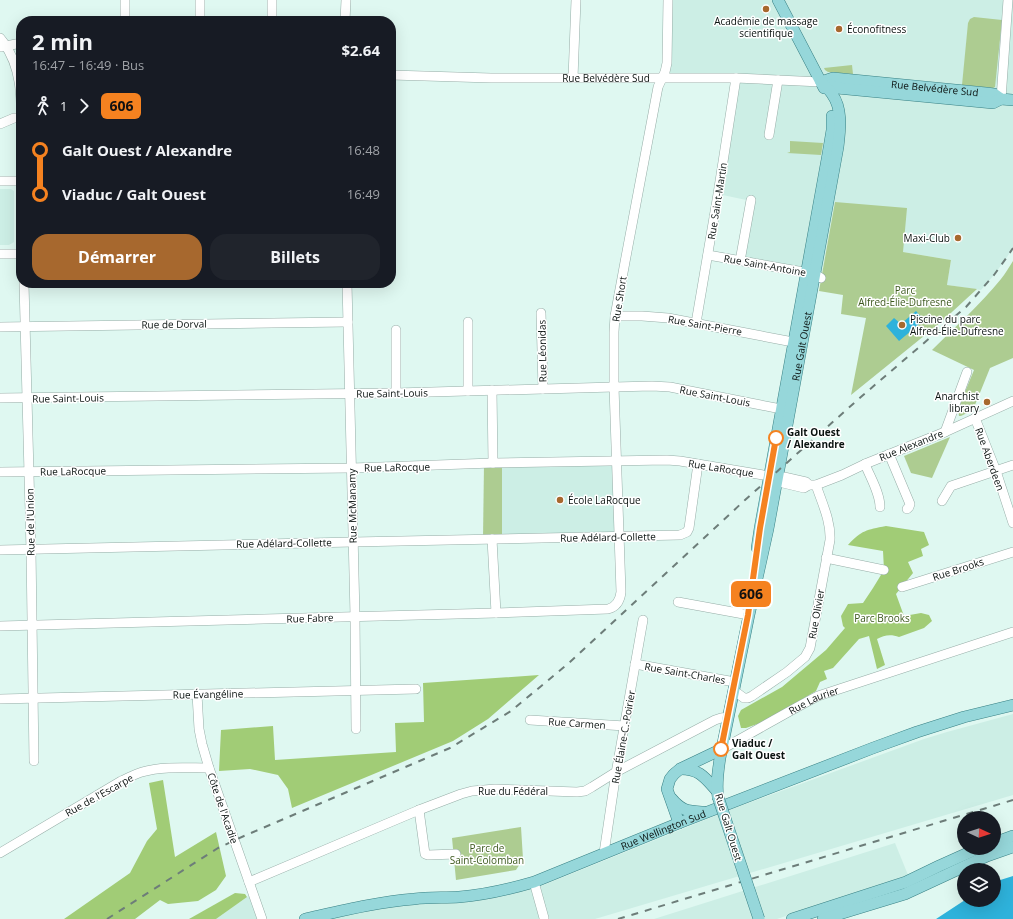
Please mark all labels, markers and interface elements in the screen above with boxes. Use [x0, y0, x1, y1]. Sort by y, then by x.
marker: Académie de massage scientifique [761, 4, 771, 14]
place label: Académie de massage scientifique [714, 14, 818, 40]
place label: Éconofitness [847, 22, 906, 36]
marker: Éconofitness [834, 24, 844, 34]
text: 2 min [32, 26, 93, 56]
text: $2.64 [341, 40, 380, 60]
text: 16:47 – 16:49 · Bus [32, 56, 144, 74]
street label: Rue Belvédère Sud [562, 71, 650, 85]
street label: Rue Belvédère Sud [891, 77, 979, 99]
icon: walk [32, 95, 54, 117]
icon: forward [73, 95, 95, 117]
text: 606 [109, 96, 133, 115]
text: 1 [60, 97, 67, 115]
text: Galt Ouest / Alexandre [62, 140, 232, 160]
text: 16:48 [347, 141, 380, 159]
street label: Rue Saint-Martin [704, 161, 730, 241]
text: Viaduc / Galt Ouest [62, 184, 206, 204]
text: 16:49 [347, 185, 380, 203]
place label: Maxi-Club [903, 231, 950, 245]
marker: Maxi-Club [953, 233, 963, 243]
button: Démarrer [32, 234, 202, 280]
button: Billets [210, 234, 380, 280]
street label: Rue Saint-Antoine [723, 251, 808, 279]
street label: Rue Short [609, 275, 630, 323]
park label: Parc Alfred-Élie-Dufresne [858, 283, 952, 309]
street label: Rue Galt Ouest [788, 310, 815, 382]
street label: Rue Saint-Pierre [667, 312, 743, 338]
place label: Piscine du parc Alfred-Élie-Dufresne [910, 312, 1004, 338]
street label: Rue de Dorval [141, 316, 207, 332]
street label: Rue Léonidas [534, 319, 550, 382]
marker: Piscine du parc Alfred-Élie-Dufresne [897, 320, 907, 330]
street label: Rue Saint-Louis [678, 382, 752, 410]
street label: Rue Saint-Louis [356, 385, 428, 401]
place label: Anarchist library [935, 389, 980, 415]
street label: Rue Saint-Louis [32, 390, 104, 406]
marker: Anarchist library [982, 397, 992, 407]
place label: Galt Ouest / Alexandre [787, 425, 845, 451]
street label: Rue Alexandre [877, 426, 945, 464]
street label: Rue Aberdeen [972, 426, 1008, 492]
marker: Galt Ouest / Alexandre [768, 430, 784, 446]
street label: Rue LaRocque [687, 456, 755, 480]
street label: Rue LaRocque [364, 459, 431, 475]
street label: Rue LaRocque [40, 463, 107, 479]
street label: Rue McManamy [344, 467, 360, 544]
street label: Rue de l'Union [22, 488, 38, 556]
place label: École LaRocque [568, 493, 641, 507]
marker: École LaRocque [555, 495, 565, 505]
street label: Rue Adélard-Collette [560, 529, 656, 545]
street label: Rue Adélard-Collette [236, 535, 332, 551]
street label: Rue Brooks [931, 554, 986, 584]
line badge: 606 [728, 581, 774, 607]
text: 606 [739, 584, 763, 603]
street label: Rue Olivier [805, 588, 827, 640]
street label: Rue Fabre [286, 610, 334, 626]
park label: Parc Brooks [854, 611, 910, 625]
street label: Rue Saint-Charles [643, 659, 727, 687]
street label: Rue Laurier [786, 683, 840, 718]
street label: Rue Évangéline [173, 686, 244, 702]
street label: Rue Élaine-C.-Poirier [608, 689, 638, 785]
street label: Rue Carmen [548, 714, 606, 732]
place label: Viaduc / Galt Ouest [732, 736, 786, 762]
marker: Viaduc / Galt Ouest [713, 741, 729, 757]
street label: Rue de l'Escarpe [62, 770, 136, 820]
street label: Côte de l'Acadie [204, 771, 242, 846]
street label: Rue du Fédéral [478, 784, 548, 798]
street label: Rue Galt Ouest [712, 792, 746, 863]
street label: Rue Wellington Sud [619, 806, 708, 853]
north arrow [957, 811, 1001, 855]
map controls [957, 811, 1001, 907]
park label: Parc de Saint-Colomban [450, 841, 524, 867]
button: layers [957, 863, 1001, 907]

